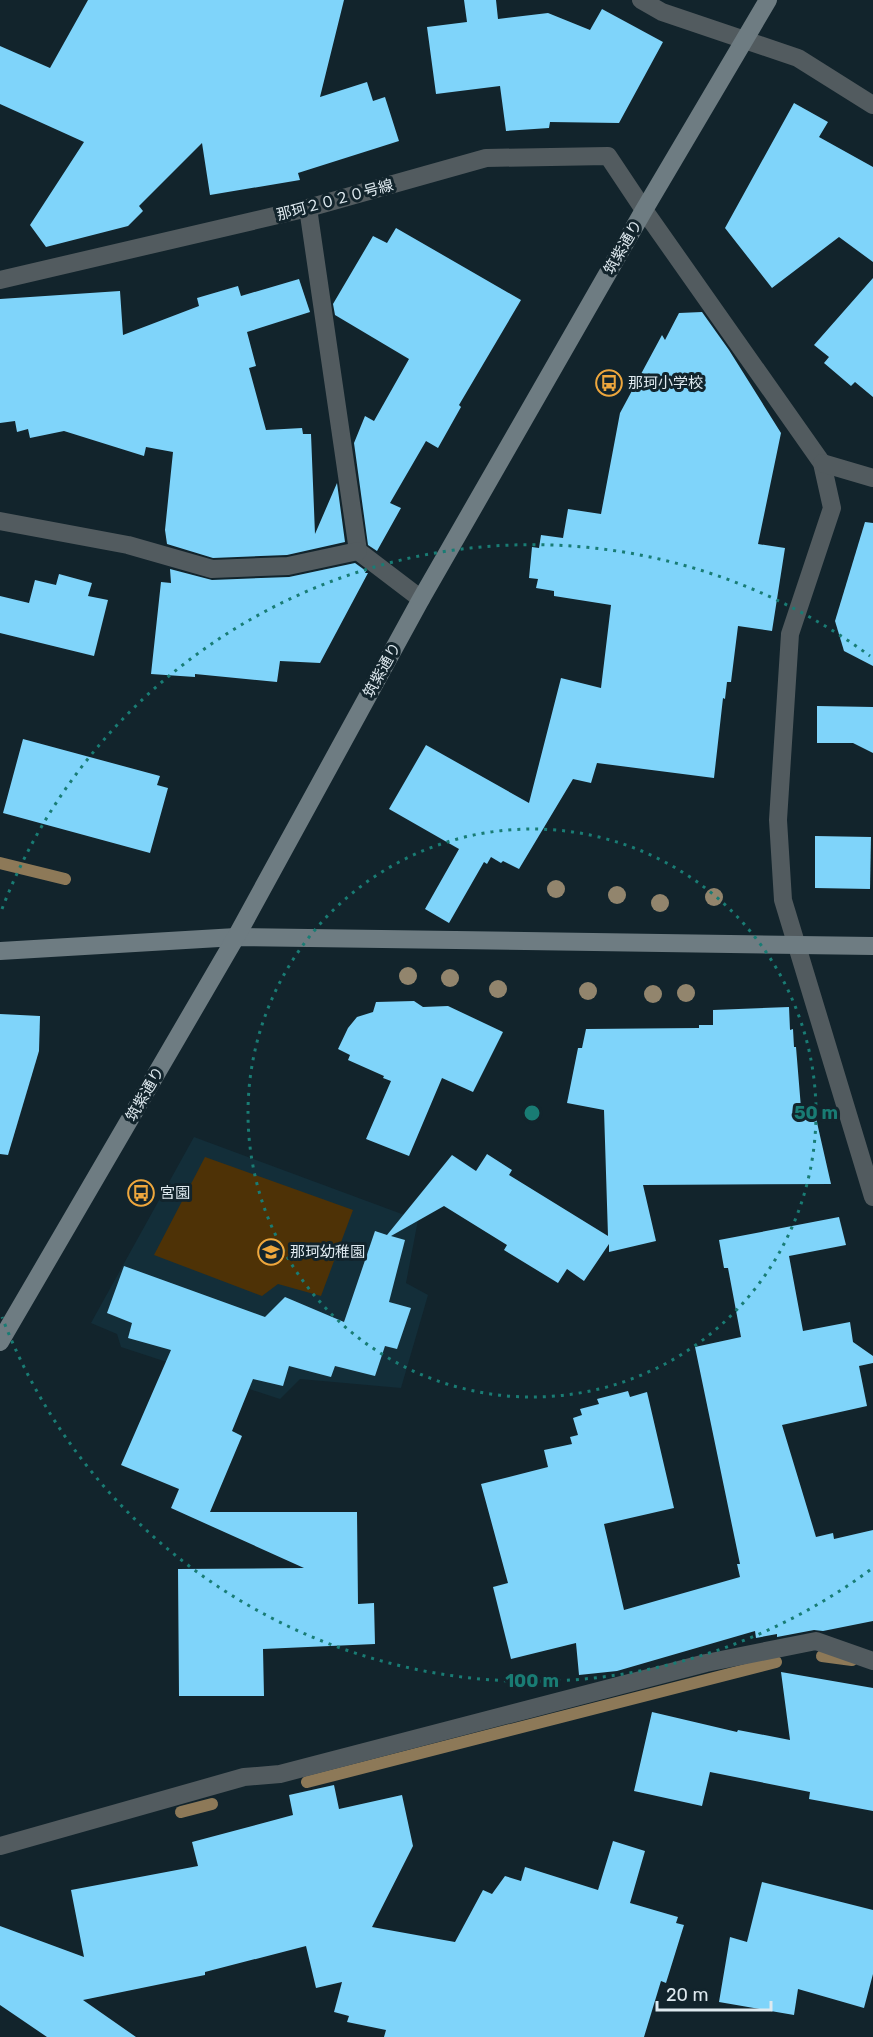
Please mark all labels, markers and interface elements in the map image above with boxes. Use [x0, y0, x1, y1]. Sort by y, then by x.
street label: 那珂２０２０号線 [275, 176, 395, 224]
street label: 筑紫通り [600, 217, 646, 277]
bus stop icon: 那珂小学校 [594, 368, 624, 398]
place label: 那珂小学校 [628, 374, 703, 392]
street label: 筑紫通り [360, 639, 404, 701]
street label: 筑紫通り [122, 1064, 168, 1124]
text: 50 m [794, 1102, 838, 1124]
centre of rings [522, 1103, 542, 1123]
bus stop icon: 宮園 [126, 1178, 156, 1208]
place label: 宮園 [160, 1184, 190, 1202]
school or university icon: 那珂幼稚園 [256, 1237, 286, 1267]
place label: 那珂幼稚園 [290, 1243, 365, 1261]
text: 100 m [505, 1670, 559, 1692]
scale bar [657, 1974, 771, 2012]
text: 20 m [666, 1984, 708, 2006]

